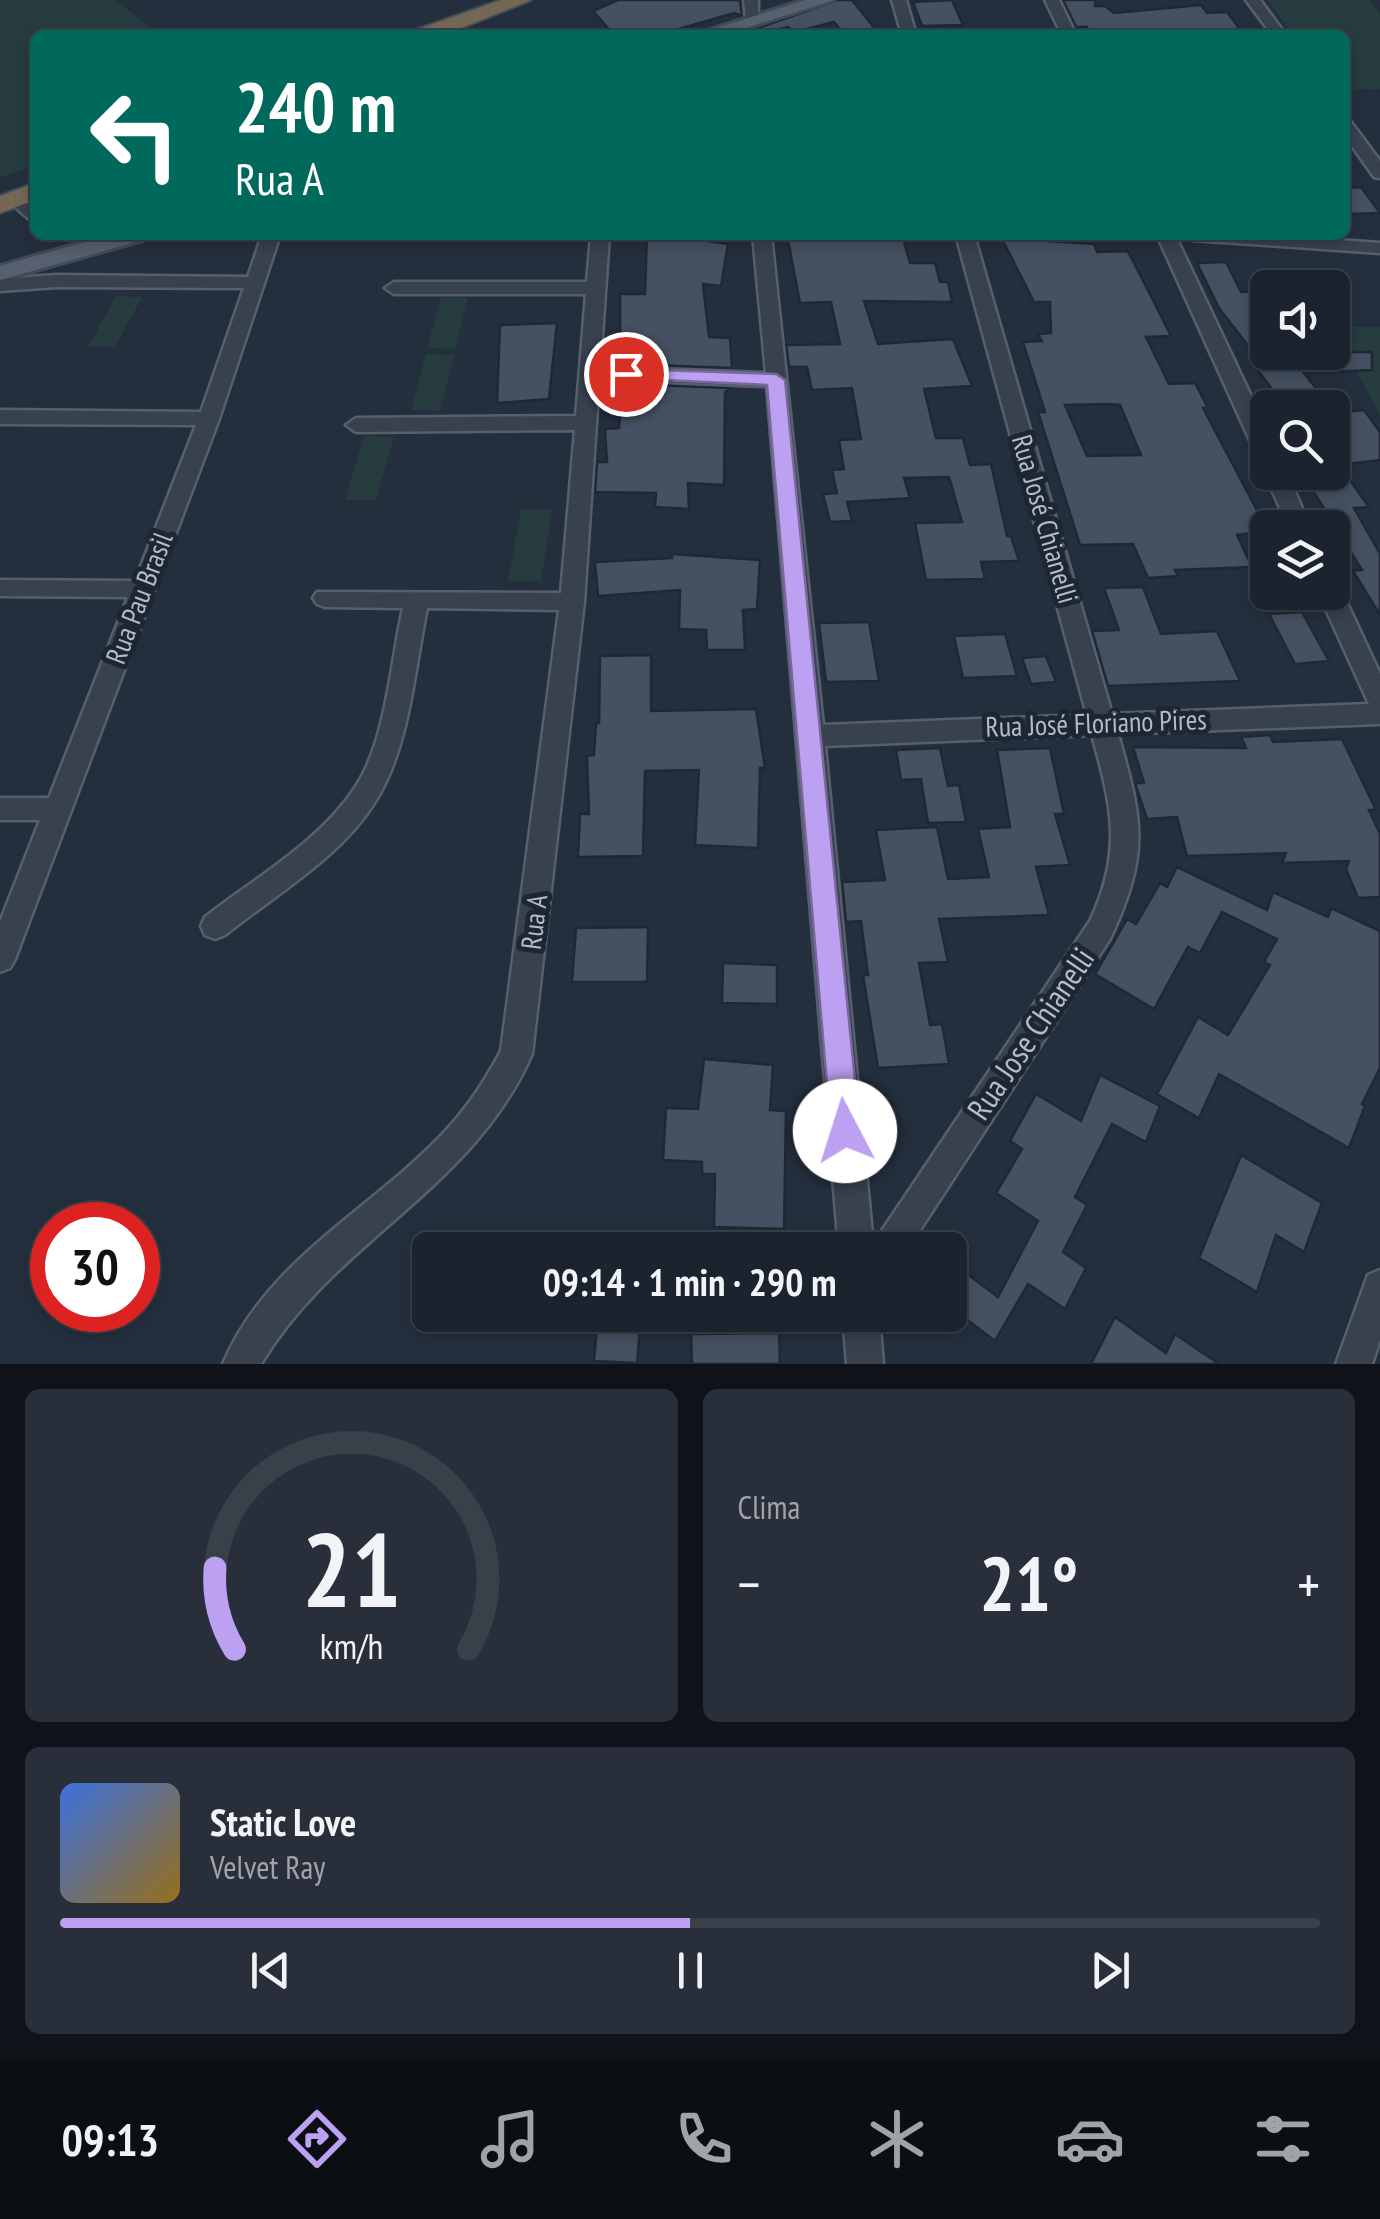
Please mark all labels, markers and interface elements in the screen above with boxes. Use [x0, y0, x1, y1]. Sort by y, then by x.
text: 240 m [235, 61, 396, 151]
icon: left [70, 70, 200, 200]
text: Rua A [235, 149, 324, 207]
map controls [1250, 270, 1350, 610]
button: sound [1250, 270, 1350, 370]
pin [584, 332, 669, 417]
icon: arrive [599, 347, 654, 402]
button: search [1250, 390, 1350, 490]
street label: Rua José Chianelli [1004, 430, 1087, 608]
button: layers [1250, 510, 1350, 610]
street label: Rua Pau Brasil [97, 526, 181, 669]
street label: Rua José Floriano Pires [985, 700, 1207, 745]
street label: Rua A [512, 892, 555, 952]
street label: Rua Jose Chianelli [957, 939, 1103, 1128]
position arrow [793, 1079, 897, 1183]
speed limit sign: 30 [30, 1202, 160, 1332]
text: 09:14 · 1 min · 290 m [543, 1257, 836, 1306]
text: Clima [738, 1486, 800, 1528]
text: 21 [302, 1501, 401, 1636]
text: 21° [979, 1535, 1078, 1632]
text: − [738, 1548, 760, 1619]
text: + [1297, 1548, 1320, 1619]
text: km/h [320, 1623, 383, 1669]
text: Static Love [210, 1797, 356, 1846]
text: Velvet Ray [210, 1846, 325, 1888]
icon: previous [243, 1943, 298, 1998]
icon: pause [663, 1943, 718, 1998]
icon: next [1083, 1943, 1138, 1998]
icon: directions [282, 2104, 352, 2174]
icon: music [475, 2104, 545, 2174]
icon: phone [669, 2104, 739, 2174]
icon: climate [862, 2104, 932, 2174]
icon: car [1055, 2104, 1125, 2174]
icon: filters [1248, 2104, 1318, 2174]
text: 09:13 [62, 2110, 159, 2168]

